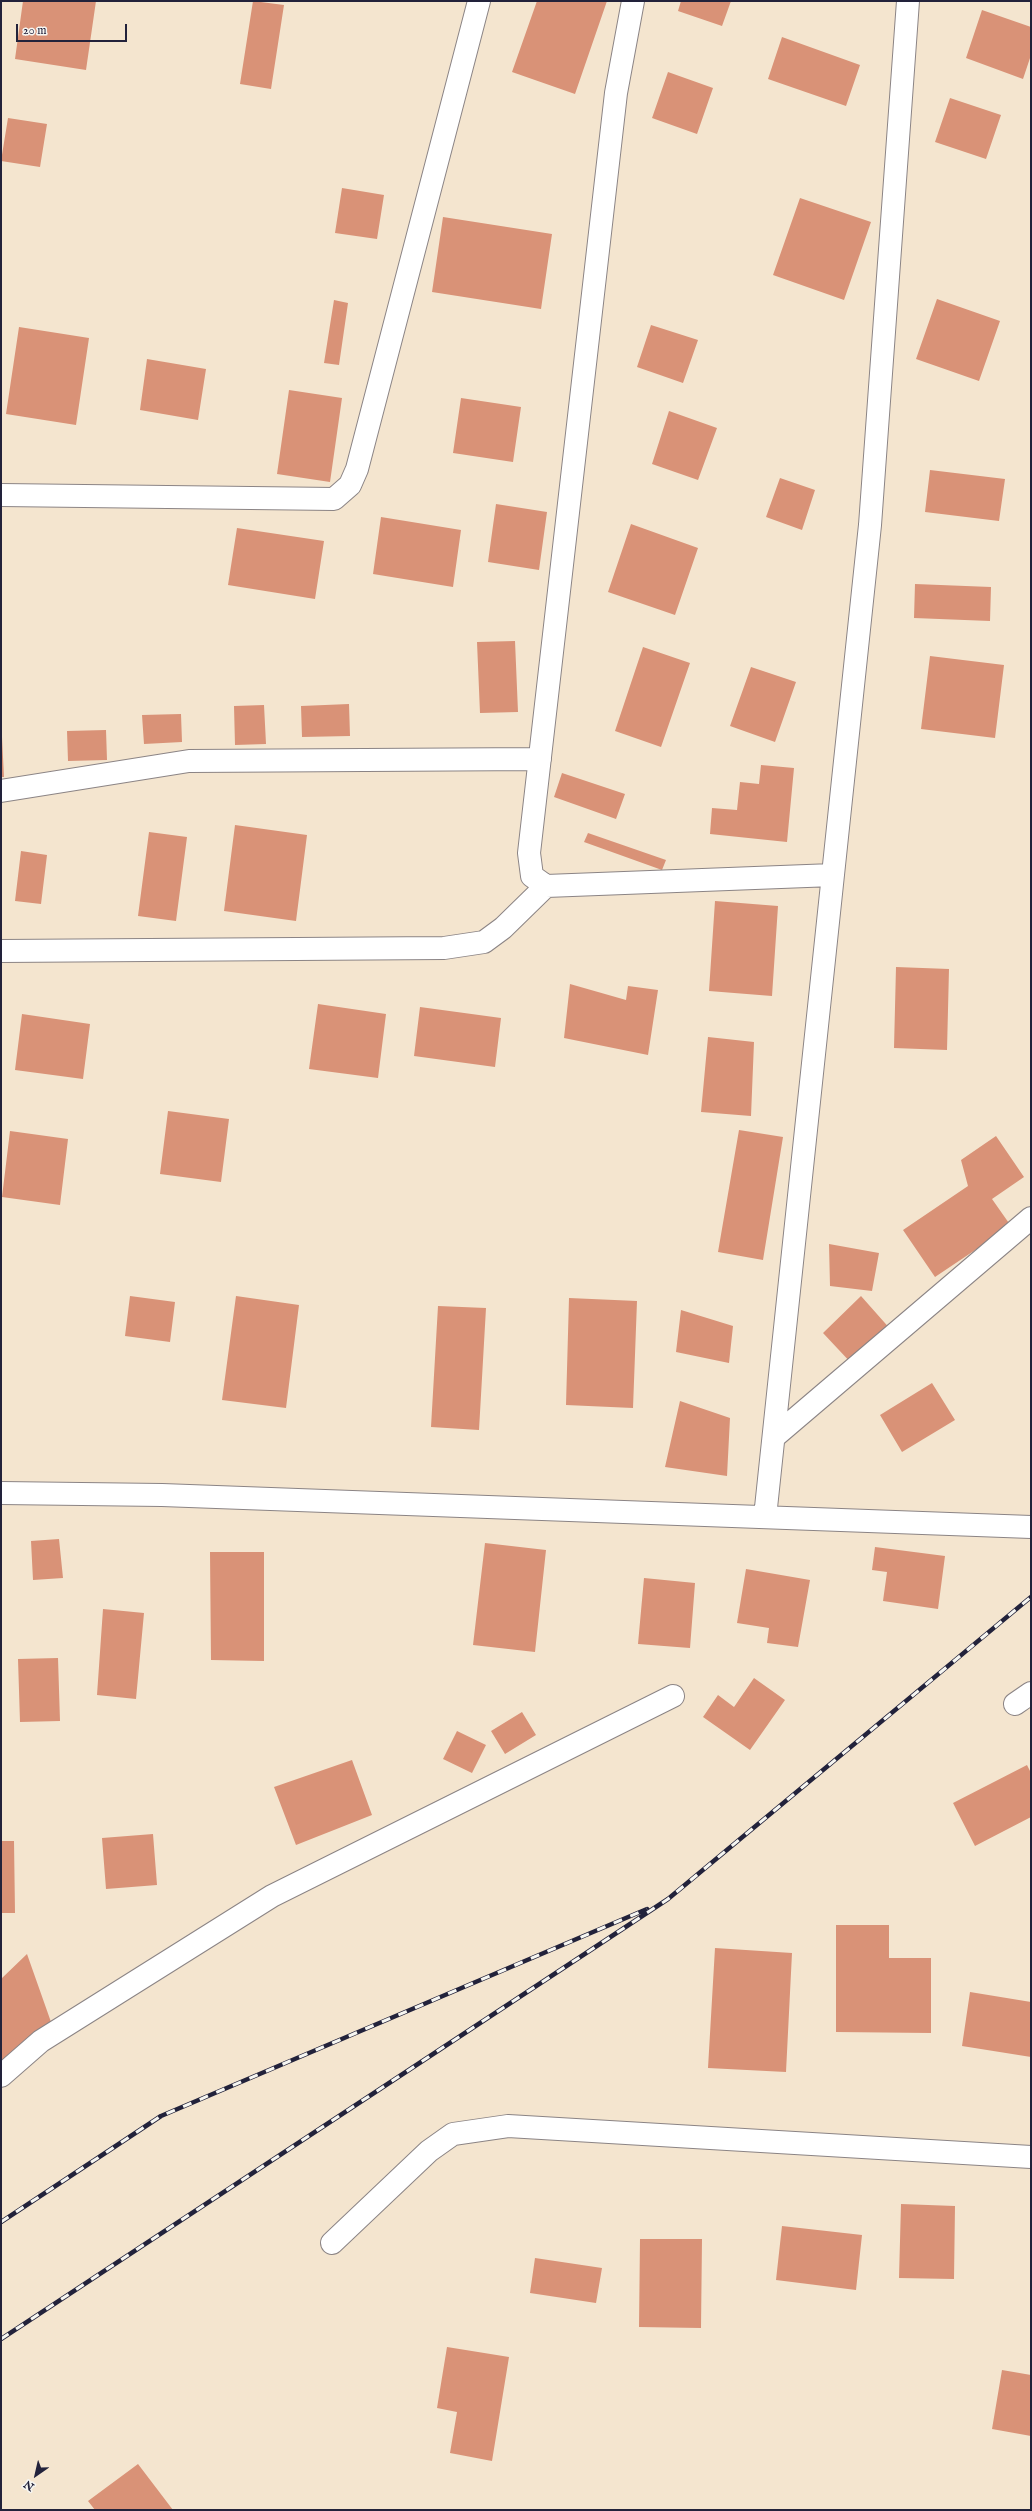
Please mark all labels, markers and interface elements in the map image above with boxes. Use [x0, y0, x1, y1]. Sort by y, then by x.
scale bar [18, 16, 129, 42]
text: 20 m [23, 23, 46, 38]
north arrow [16, 2455, 56, 2495]
text: N [21, 2476, 37, 2493]

